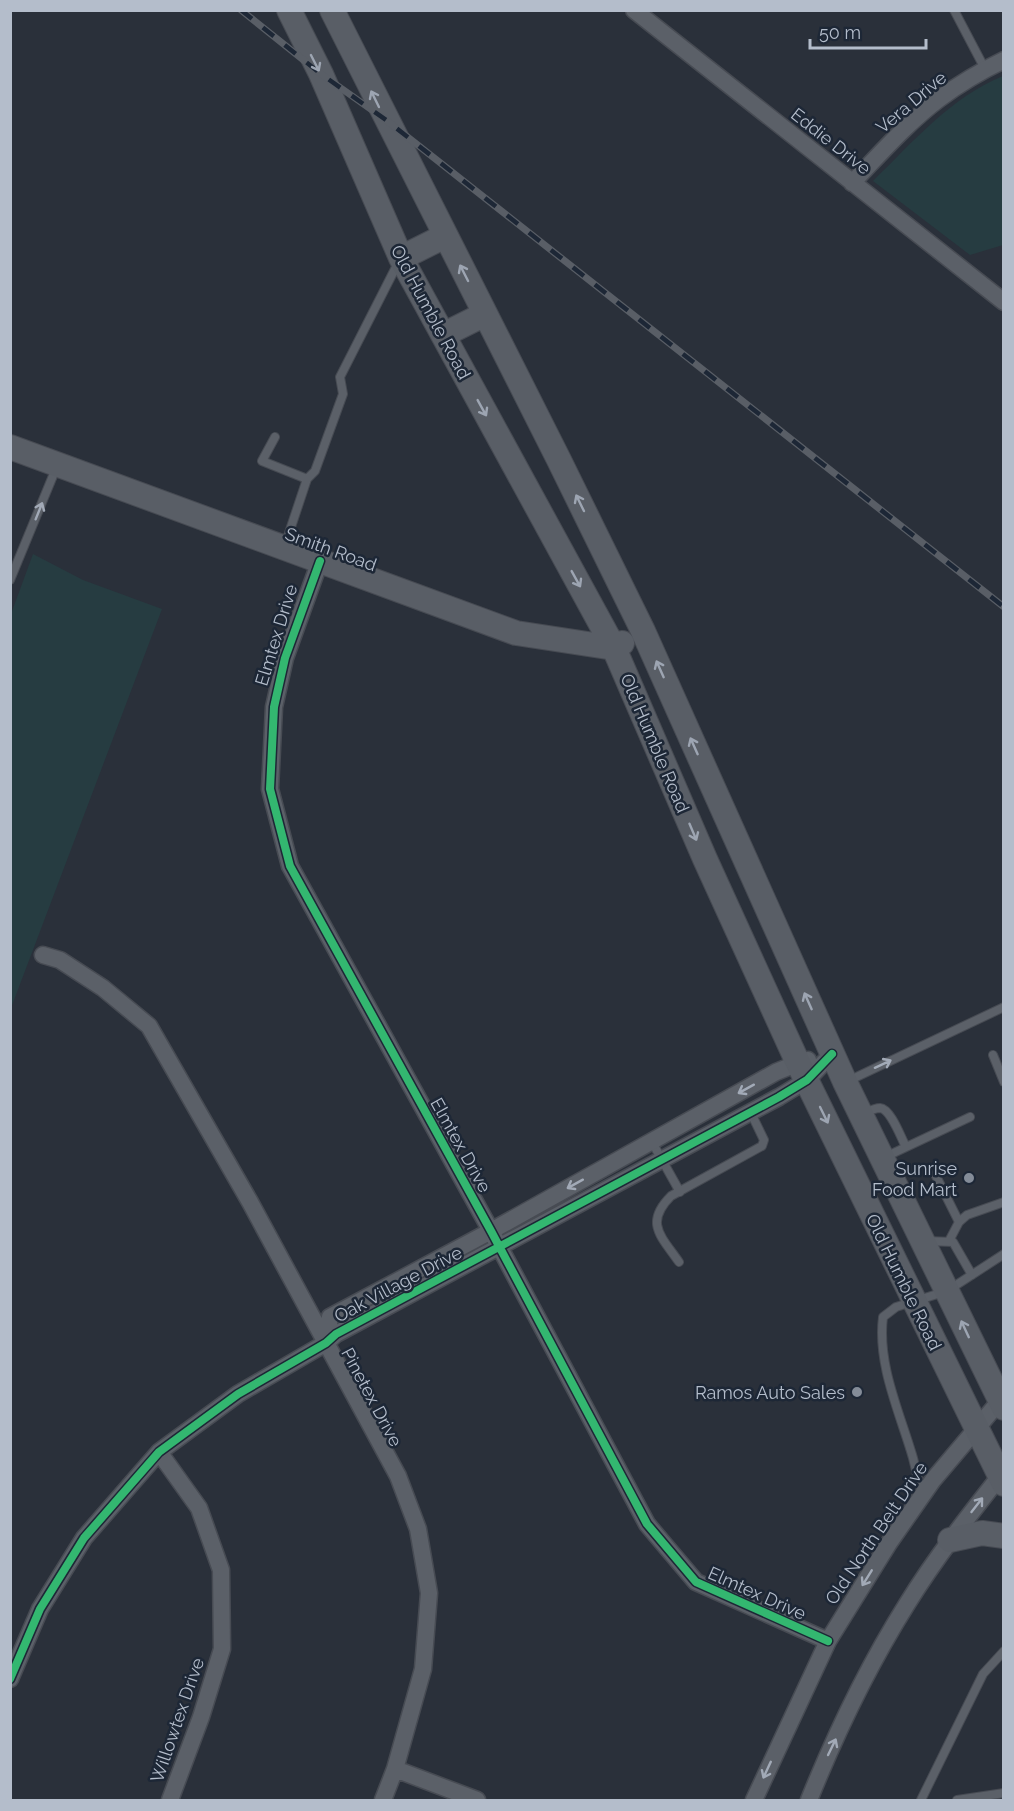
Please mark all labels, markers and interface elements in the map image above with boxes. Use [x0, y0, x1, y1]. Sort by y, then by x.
scale bar [810, 12, 926, 50]
text: 50 m [819, 22, 861, 43]
one-way arrow [310, 53, 322, 71]
street label: Vera Drive [872, 66, 951, 137]
one-way arrow [369, 90, 381, 108]
street label: Eddie Drive [787, 103, 875, 179]
street label: Old Humble Road [387, 241, 475, 383]
one-way arrow [458, 264, 469, 282]
one-way arrow [477, 399, 489, 416]
one-way arrow [574, 494, 586, 512]
one-way arrow [34, 502, 45, 521]
street label: Smith Road [282, 523, 380, 575]
one-way arrow [570, 570, 582, 587]
street label: Elmtex Drive [251, 581, 302, 688]
one-way arrow [653, 661, 665, 679]
street label: Old Humble Road [616, 670, 694, 816]
one-way arrow [688, 738, 700, 756]
one-way arrow [688, 823, 699, 841]
one-way arrow [802, 993, 814, 1011]
one-way arrow [874, 1058, 892, 1070]
one-way arrow [737, 1084, 754, 1096]
street label: Elmtex Drive [426, 1094, 496, 1196]
one-way arrow [818, 1105, 830, 1123]
place label: Sunrise Food Mart [872, 1158, 957, 1200]
marker: Sunrise Food Mart [962, 1171, 976, 1185]
one-way arrow [567, 1178, 584, 1190]
street label: Old Humble Road [862, 1210, 946, 1354]
street label: Oak Village Drive [330, 1241, 466, 1327]
one-way arrow [959, 1321, 971, 1339]
street label: Pinetex Drive [337, 1344, 407, 1450]
place label: Ramos Auto Sales [695, 1382, 845, 1403]
marker: Ramos Auto Sales [850, 1385, 864, 1399]
street label: Old North Belt Drive [821, 1458, 932, 1608]
one-way arrow [970, 1498, 983, 1514]
street label: Elmtex Drive [705, 1562, 810, 1624]
one-way arrow [861, 1569, 873, 1586]
street label: Willowtex Drive [146, 1655, 208, 1785]
one-way arrow [826, 1738, 838, 1756]
one-way arrow [761, 1761, 773, 1779]

